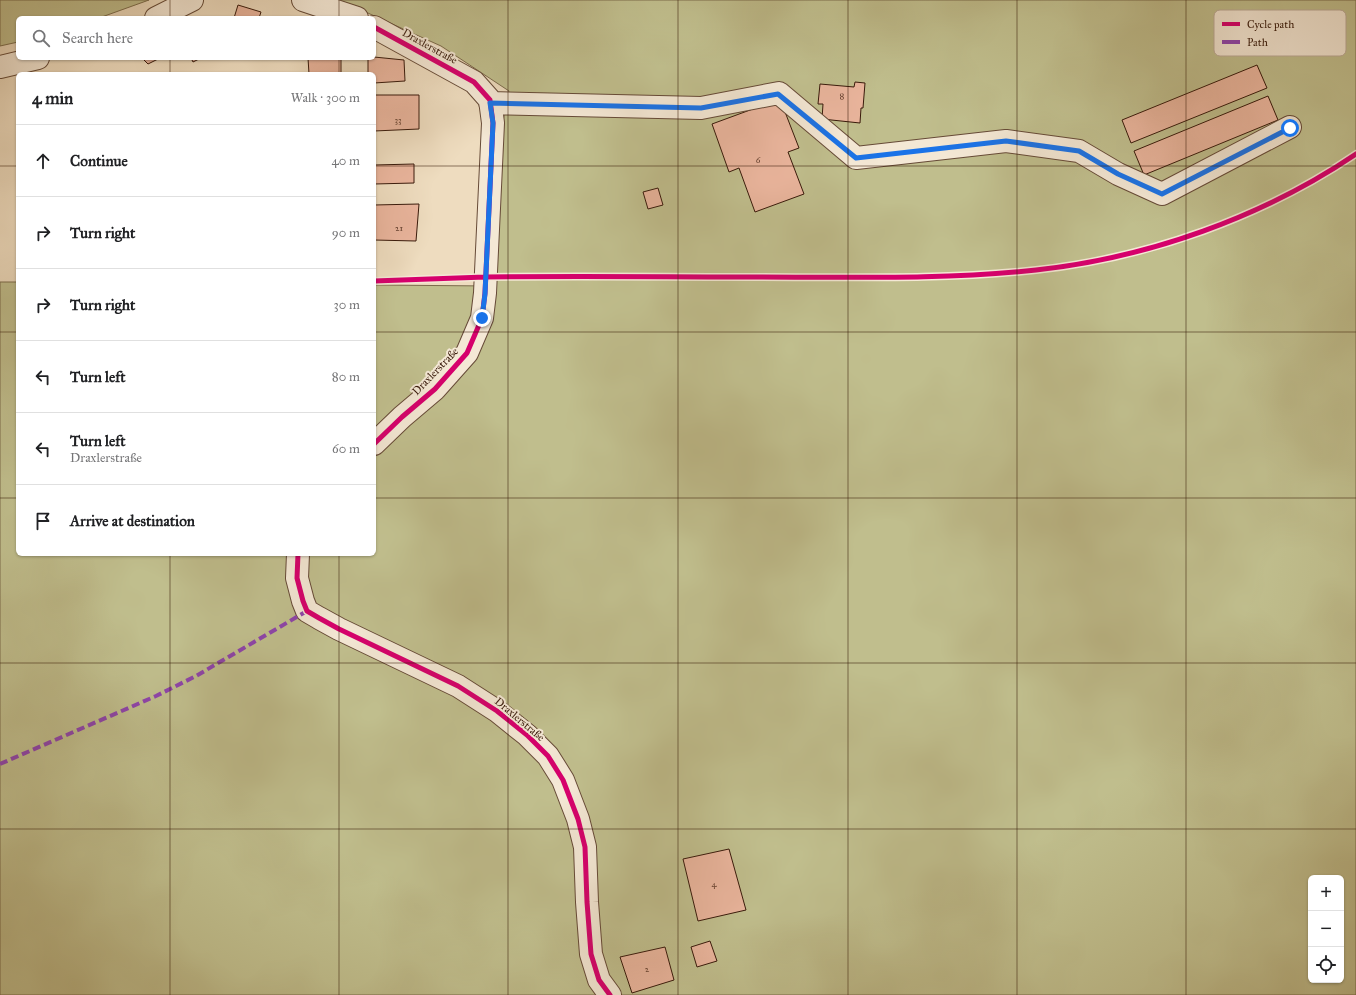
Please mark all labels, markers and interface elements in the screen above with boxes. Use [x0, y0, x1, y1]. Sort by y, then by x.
legend [1214, 10, 1346, 56]
search box [16, 16, 376, 60]
text: Cycle path [1247, 18, 1294, 31]
street label: Draxlerstraße [400, 26, 460, 67]
icon: search [30, 27, 52, 49]
text: Search here [62, 29, 133, 47]
text: Path [1247, 36, 1268, 49]
text: 4 min [32, 88, 73, 109]
text: Walk · 300 m [291, 90, 360, 106]
house number: 8 [840, 90, 845, 101]
house number: 33 [394, 114, 402, 125]
route start [1281, 119, 1299, 137]
icon: ahead [32, 150, 54, 172]
text: Continue [70, 152, 128, 170]
text: 40 m [331, 153, 360, 169]
house number: 6 [756, 154, 761, 165]
icon: right [32, 222, 54, 244]
house number: 21 [395, 222, 403, 233]
text: Turn right [70, 224, 135, 242]
text: 90 m [332, 225, 360, 241]
icon: right [32, 294, 54, 316]
text: Turn right [70, 296, 135, 314]
text: 30 m [334, 297, 360, 313]
route end [473, 309, 491, 327]
street label: Draxlerstraße [410, 345, 461, 398]
icon: left [32, 366, 54, 388]
text: Turn left [70, 368, 126, 386]
text: 80 m [332, 369, 360, 385]
text: Turn left [70, 432, 126, 450]
icon: left [32, 438, 54, 460]
text: 60 m [332, 441, 360, 457]
text: Draxlerstraße [70, 450, 142, 466]
icon: arrive [32, 510, 54, 532]
text: Arrive at destination [70, 512, 195, 530]
street label: Draxlerstraße [492, 695, 548, 744]
map controls [1308, 875, 1344, 983]
button: + [1308, 875, 1344, 911]
house number: 4 [711, 878, 717, 889]
button: − [1308, 911, 1344, 947]
button: locate [1308, 947, 1344, 983]
house number: 2 [645, 963, 650, 974]

